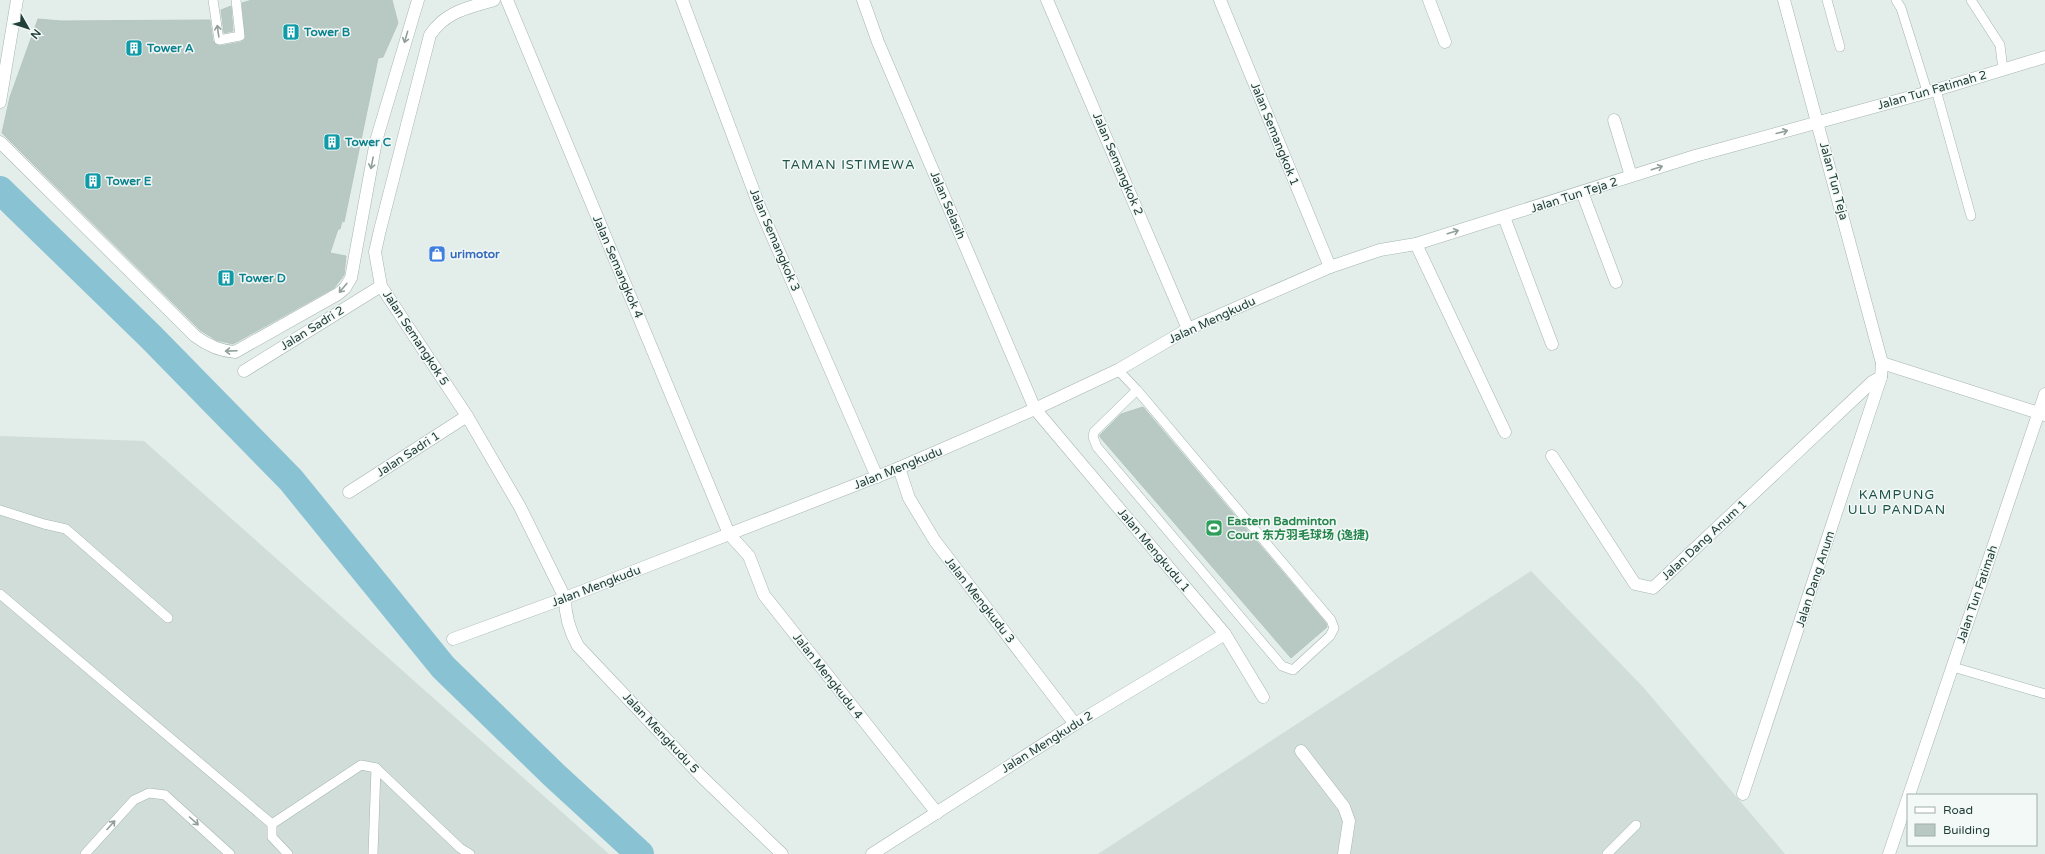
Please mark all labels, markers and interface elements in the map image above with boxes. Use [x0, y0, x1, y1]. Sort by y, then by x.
north arrow [8, 8, 48, 48]
building icon: Tower B [281, 22, 301, 42]
one-way arrow [214, 25, 222, 38]
place label: Tower B [303, 25, 350, 39]
text: N [28, 26, 43, 42]
one-way arrow [402, 30, 409, 43]
building icon: Tower A [124, 38, 144, 58]
place label: Tower A [146, 41, 194, 55]
street label: Jalan Tun Fatimah 2 [1876, 68, 1988, 112]
street label: Jalan Semangkok 1 [1248, 80, 1302, 188]
street label: Jalan Semangkok 2 [1090, 111, 1146, 217]
one-way arrow [1775, 128, 1788, 136]
building icon: Tower C [322, 132, 342, 152]
place label: Tower C [344, 135, 392, 149]
street label: Jalan Tun Teja [1817, 141, 1851, 221]
one-way arrow [367, 156, 375, 169]
district label: TAMAN ISTIMEWA [782, 157, 916, 173]
one-way arrow [1651, 164, 1663, 172]
street label: Jalan Selasih [927, 169, 969, 241]
building icon: Tower E [83, 171, 103, 191]
place label: Tower E [105, 174, 152, 188]
street label: Jalan Tun Teja 2 [1529, 174, 1619, 216]
street label: Jalan Semangkok 3 [747, 187, 803, 293]
street label: Jalan Semangkok 4 [590, 214, 646, 321]
one-way arrow [1446, 228, 1459, 235]
shop icon: urimotor [427, 244, 447, 264]
place label: urimotor [450, 247, 500, 261]
building icon: Tower D [216, 268, 236, 288]
place label: Tower D [238, 271, 286, 285]
one-way arrow [339, 283, 348, 293]
street label: Jalan Semangkok 5 [380, 288, 452, 388]
street label: Jalan Mengkudu [1166, 294, 1258, 346]
street label: Jalan Sadri 2 [278, 303, 346, 353]
one-way arrow [225, 347, 238, 355]
street label: Jalan Sadri 1 [374, 428, 442, 480]
street label: Jalan Mengkudu [852, 444, 944, 492]
district label: KAMPUNG ULU PANDAN [1848, 487, 1946, 518]
street label: Jalan Dang Anum 1 [1659, 497, 1749, 583]
street label: Jalan Mengkudu 1 [1115, 505, 1193, 595]
place label: Eastern Badminton Court 东方羽毛球场 (逸捷) [1227, 514, 1369, 542]
sports icon: Eastern Badminton Court 东方羽毛球场 (逸捷) [1204, 518, 1224, 538]
street label: Jalan Dang Anum [1793, 529, 1837, 629]
street label: Jalan Tun Fatimah [1954, 543, 2000, 645]
street label: Jalan Mengkudu 3 [942, 554, 1018, 646]
street label: Jalan Mengkudu [549, 563, 643, 609]
street label: Jalan Mengkudu 4 [790, 630, 866, 722]
street label: Jalan Mengkudu 5 [620, 690, 702, 776]
street label: Jalan Mengkudu 2 [999, 708, 1095, 776]
legend [1907, 794, 2037, 846]
text: Road [1943, 803, 1973, 817]
one-way arrow [188, 817, 199, 826]
one-way arrow [107, 820, 116, 830]
text: Building [1943, 823, 1990, 837]

